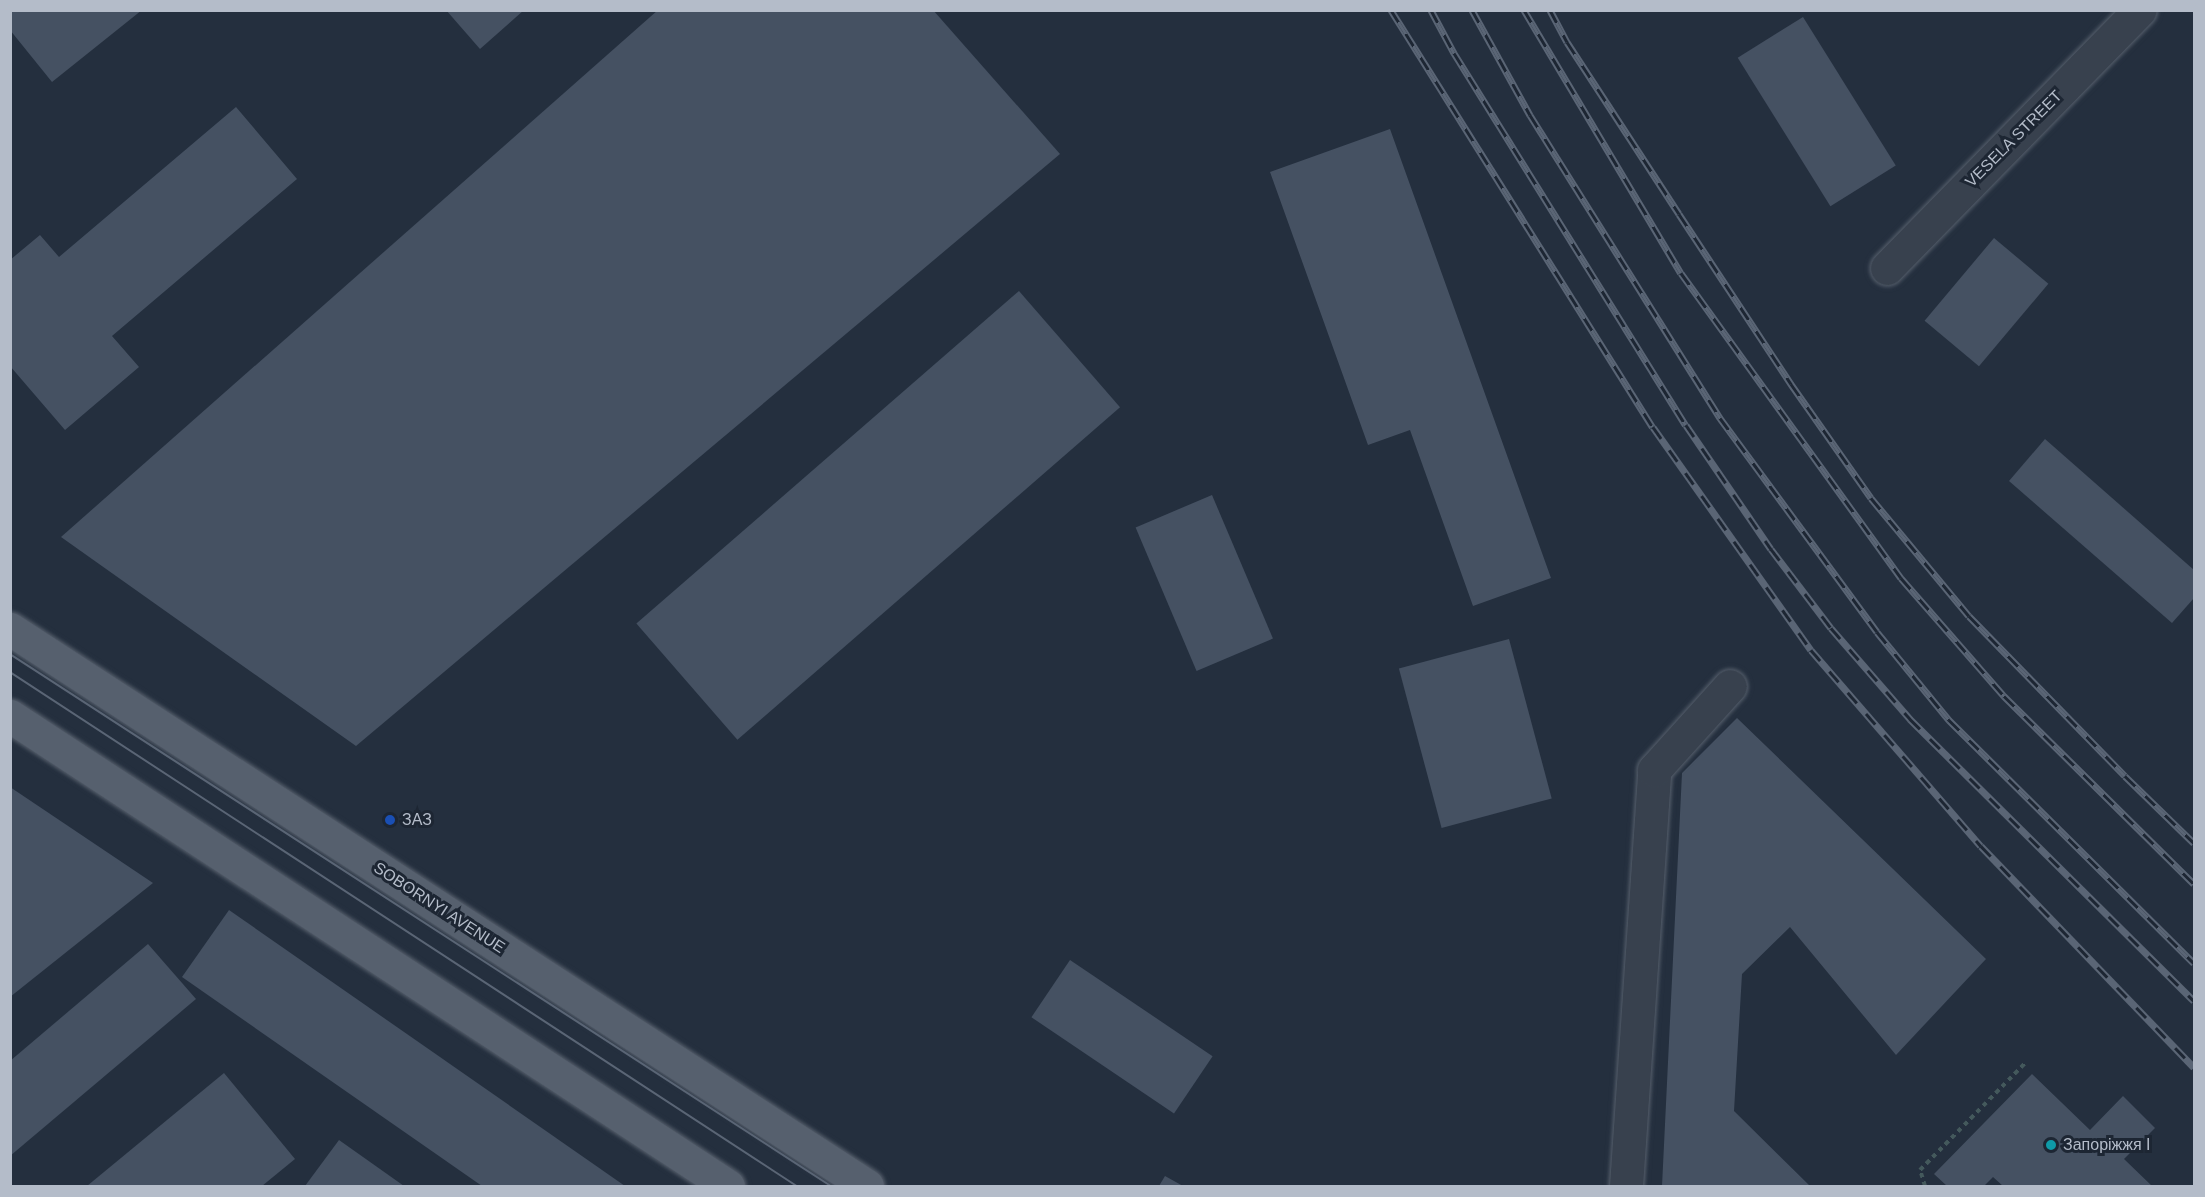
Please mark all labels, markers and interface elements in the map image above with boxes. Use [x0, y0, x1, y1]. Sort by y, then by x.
street label: VESELA STREET [1961, 86, 2067, 192]
place label: ЗАЗ [402, 810, 432, 830]
marker: ЗАЗ [383, 813, 397, 827]
street label: SOBORNYI AVENUE [369, 858, 509, 958]
place label: Запорiжжя I [2063, 1135, 2151, 1155]
marker: Запорiжжя I [2044, 1138, 2058, 1152]

